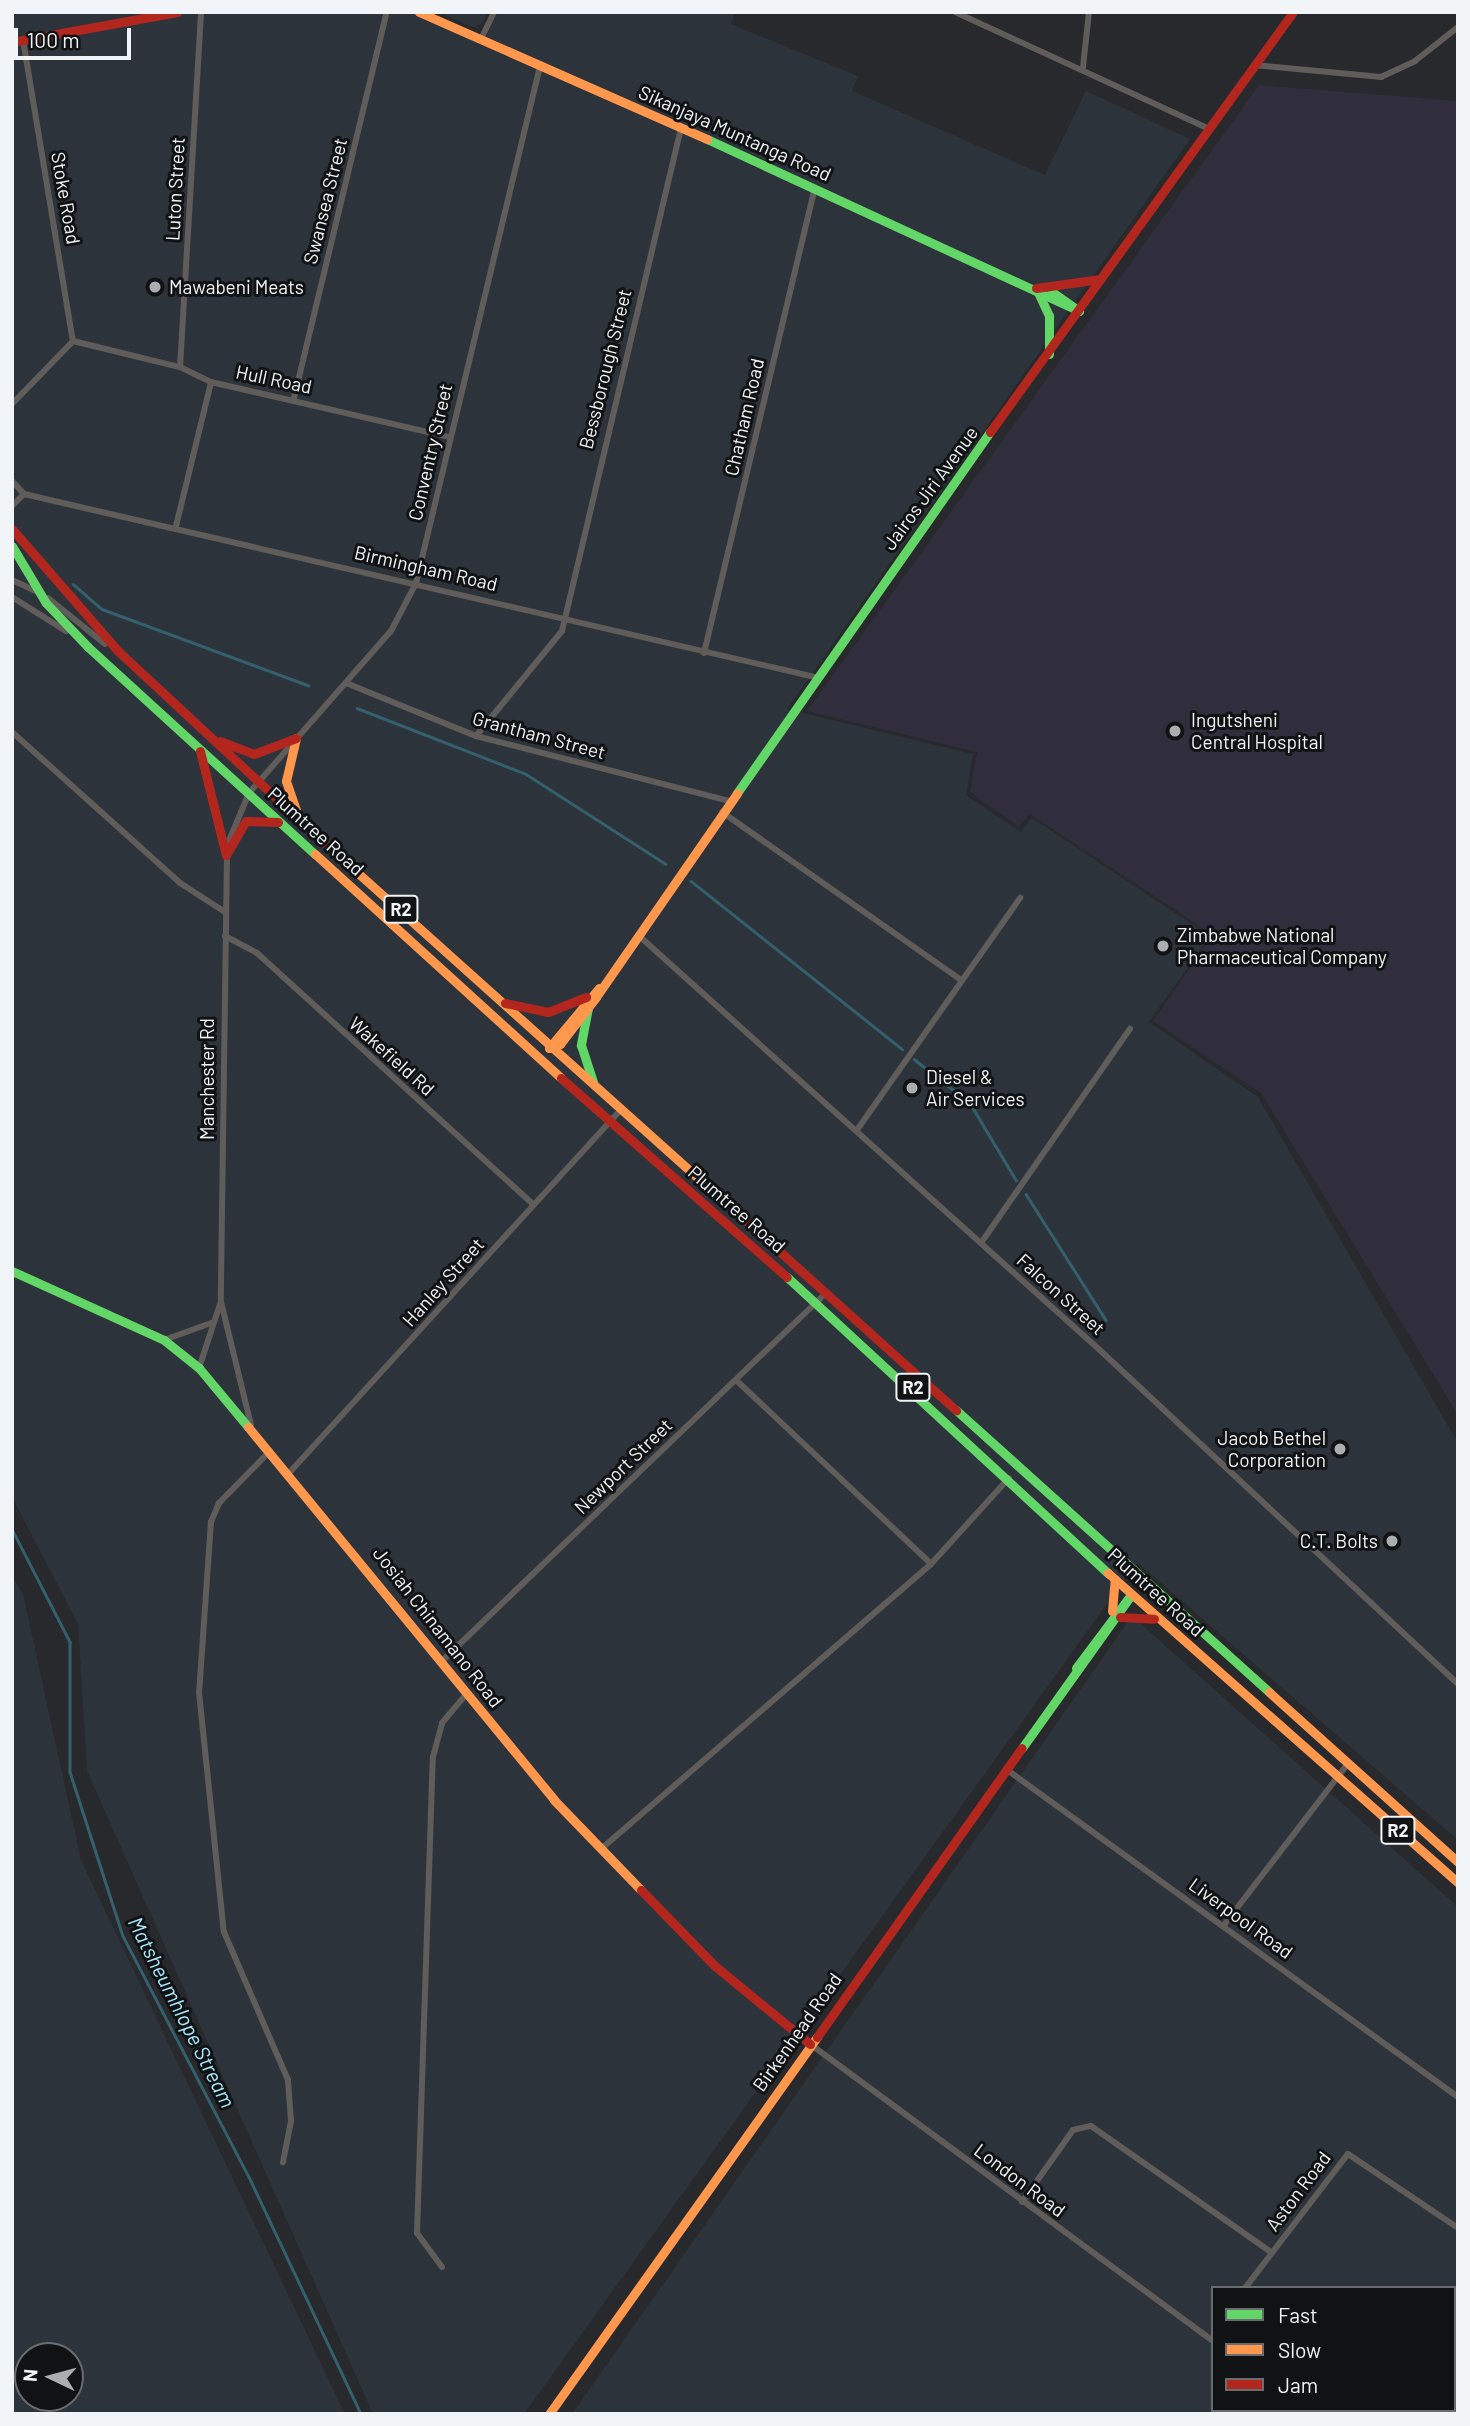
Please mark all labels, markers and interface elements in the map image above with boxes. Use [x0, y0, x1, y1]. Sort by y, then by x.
scale bar [18, 14, 135, 58]
text: 100 m [27, 27, 80, 52]
street label: Sikanjaya Muntanga Road [635, 80, 835, 186]
street label: Swansea Street [298, 136, 352, 266]
street label: Luton Street [161, 137, 189, 241]
street label: Stoke Road [47, 150, 85, 246]
place label: Mawabeni Meats [169, 276, 304, 298]
marker: Mawabeni Meats [147, 279, 163, 295]
street label: Bessborough Street [574, 287, 636, 451]
street label: Chatham Road [719, 356, 769, 478]
street label: Hull Road [234, 360, 314, 398]
street label: Conventry Street [403, 381, 457, 523]
street label: Jairos Jiri Avenue [877, 422, 983, 554]
street label: Birmingham Road [352, 540, 500, 596]
street label: Grantham Street [470, 706, 608, 764]
place label: Ingutsheni Central Hospital [1191, 709, 1323, 753]
marker: Ingutsheni Central Hospital [1165, 721, 1185, 741]
street label: Plumtree Road [263, 782, 369, 880]
road number: R2 [382, 894, 420, 924]
place label: Zimbabwe National Pharmaceutical Company [1177, 924, 1387, 968]
marker: Zimbabwe National Pharmaceutical Company [1155, 938, 1171, 954]
street label: Wakefield Rd [345, 1012, 439, 1100]
street label: Manchester Rd [196, 1018, 218, 1140]
place label: Diesel & Air Services [926, 1066, 1025, 1110]
marker: Diesel & Air Services [904, 1080, 920, 1096]
street label: Plumtree Road [684, 1161, 790, 1257]
street label: Hanley Street [397, 1233, 489, 1331]
street label: Falcon Street [1012, 1249, 1110, 1339]
road number: R2 [894, 1372, 932, 1402]
street label: Newport Street [569, 1414, 677, 1518]
place label: Jacob Bethel Corporation [1218, 1427, 1326, 1471]
marker: Jacob Bethel Corporation [1332, 1441, 1348, 1457]
place label: C.T. Bolts [1300, 1530, 1378, 1552]
marker: C.T. Bolts [1384, 1533, 1400, 1549]
street label: Josiah Chinamano Road [368, 1542, 508, 1712]
street label: Plumtree Road [1103, 1543, 1209, 1641]
road number: R2 [1379, 1816, 1417, 1844]
street label: Liverpool Road [1185, 1873, 1297, 1963]
water label: Matsheumhlope Stream [123, 1912, 241, 2112]
street label: Birkenhead Road [748, 1968, 846, 2096]
street label: London Road [970, 2138, 1070, 2222]
street label: Aston Road [1261, 2147, 1335, 2235]
legend [1211, 2286, 1456, 2412]
text: Fast [1278, 2302, 1318, 2327]
text: Slow [1278, 2337, 1321, 2362]
north arrow [14, 2342, 84, 2412]
text: N [18, 2368, 42, 2383]
text: Jam [1278, 2372, 1318, 2397]

